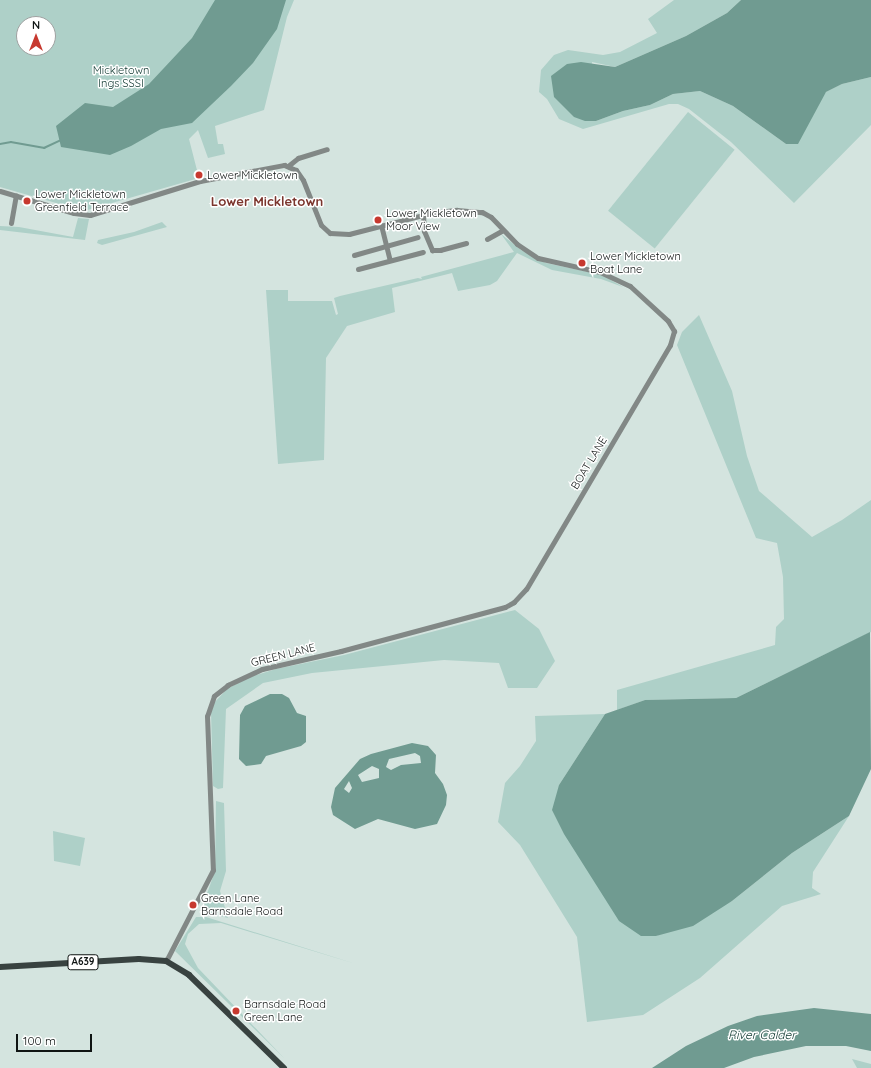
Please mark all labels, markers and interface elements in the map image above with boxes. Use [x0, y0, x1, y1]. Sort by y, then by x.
north arrow [16, 16, 56, 56]
text: N [32, 18, 40, 32]
park label: Mickletown Ings SSSI [93, 64, 149, 90]
place label: Lower Mickletown [207, 168, 298, 182]
marker: Lower Mickletown [194, 170, 204, 180]
place label: Lower Mickletown Greenfield Terrace [35, 188, 128, 214]
district label: Lower Mickletown [211, 193, 323, 209]
marker: Lower Mickletown Greenfield Terrace [22, 196, 32, 206]
place label: Lower Mickletown Moor View [386, 207, 477, 233]
marker: Lower Mickletown Moor View [373, 215, 383, 225]
place label: Lower Mickletown Boat Lane [590, 250, 681, 276]
marker: Lower Mickletown Boat Lane [577, 258, 587, 268]
street label: BOAT LANE [568, 434, 610, 492]
street label: GREEN LANE [250, 641, 316, 669]
place label: Green Lane Barnsdale Road [201, 892, 283, 918]
marker: Green Lane Barnsdale Road [188, 900, 198, 910]
road number: A639 [67, 954, 99, 970]
place label: Barnsdale Road Green Lane [244, 998, 326, 1024]
marker: Barnsdale Road Green Lane [231, 1006, 241, 1016]
scale bar [18, 1026, 94, 1052]
water label: River Calder [728, 1028, 796, 1042]
text: 100 m [23, 1033, 56, 1048]

